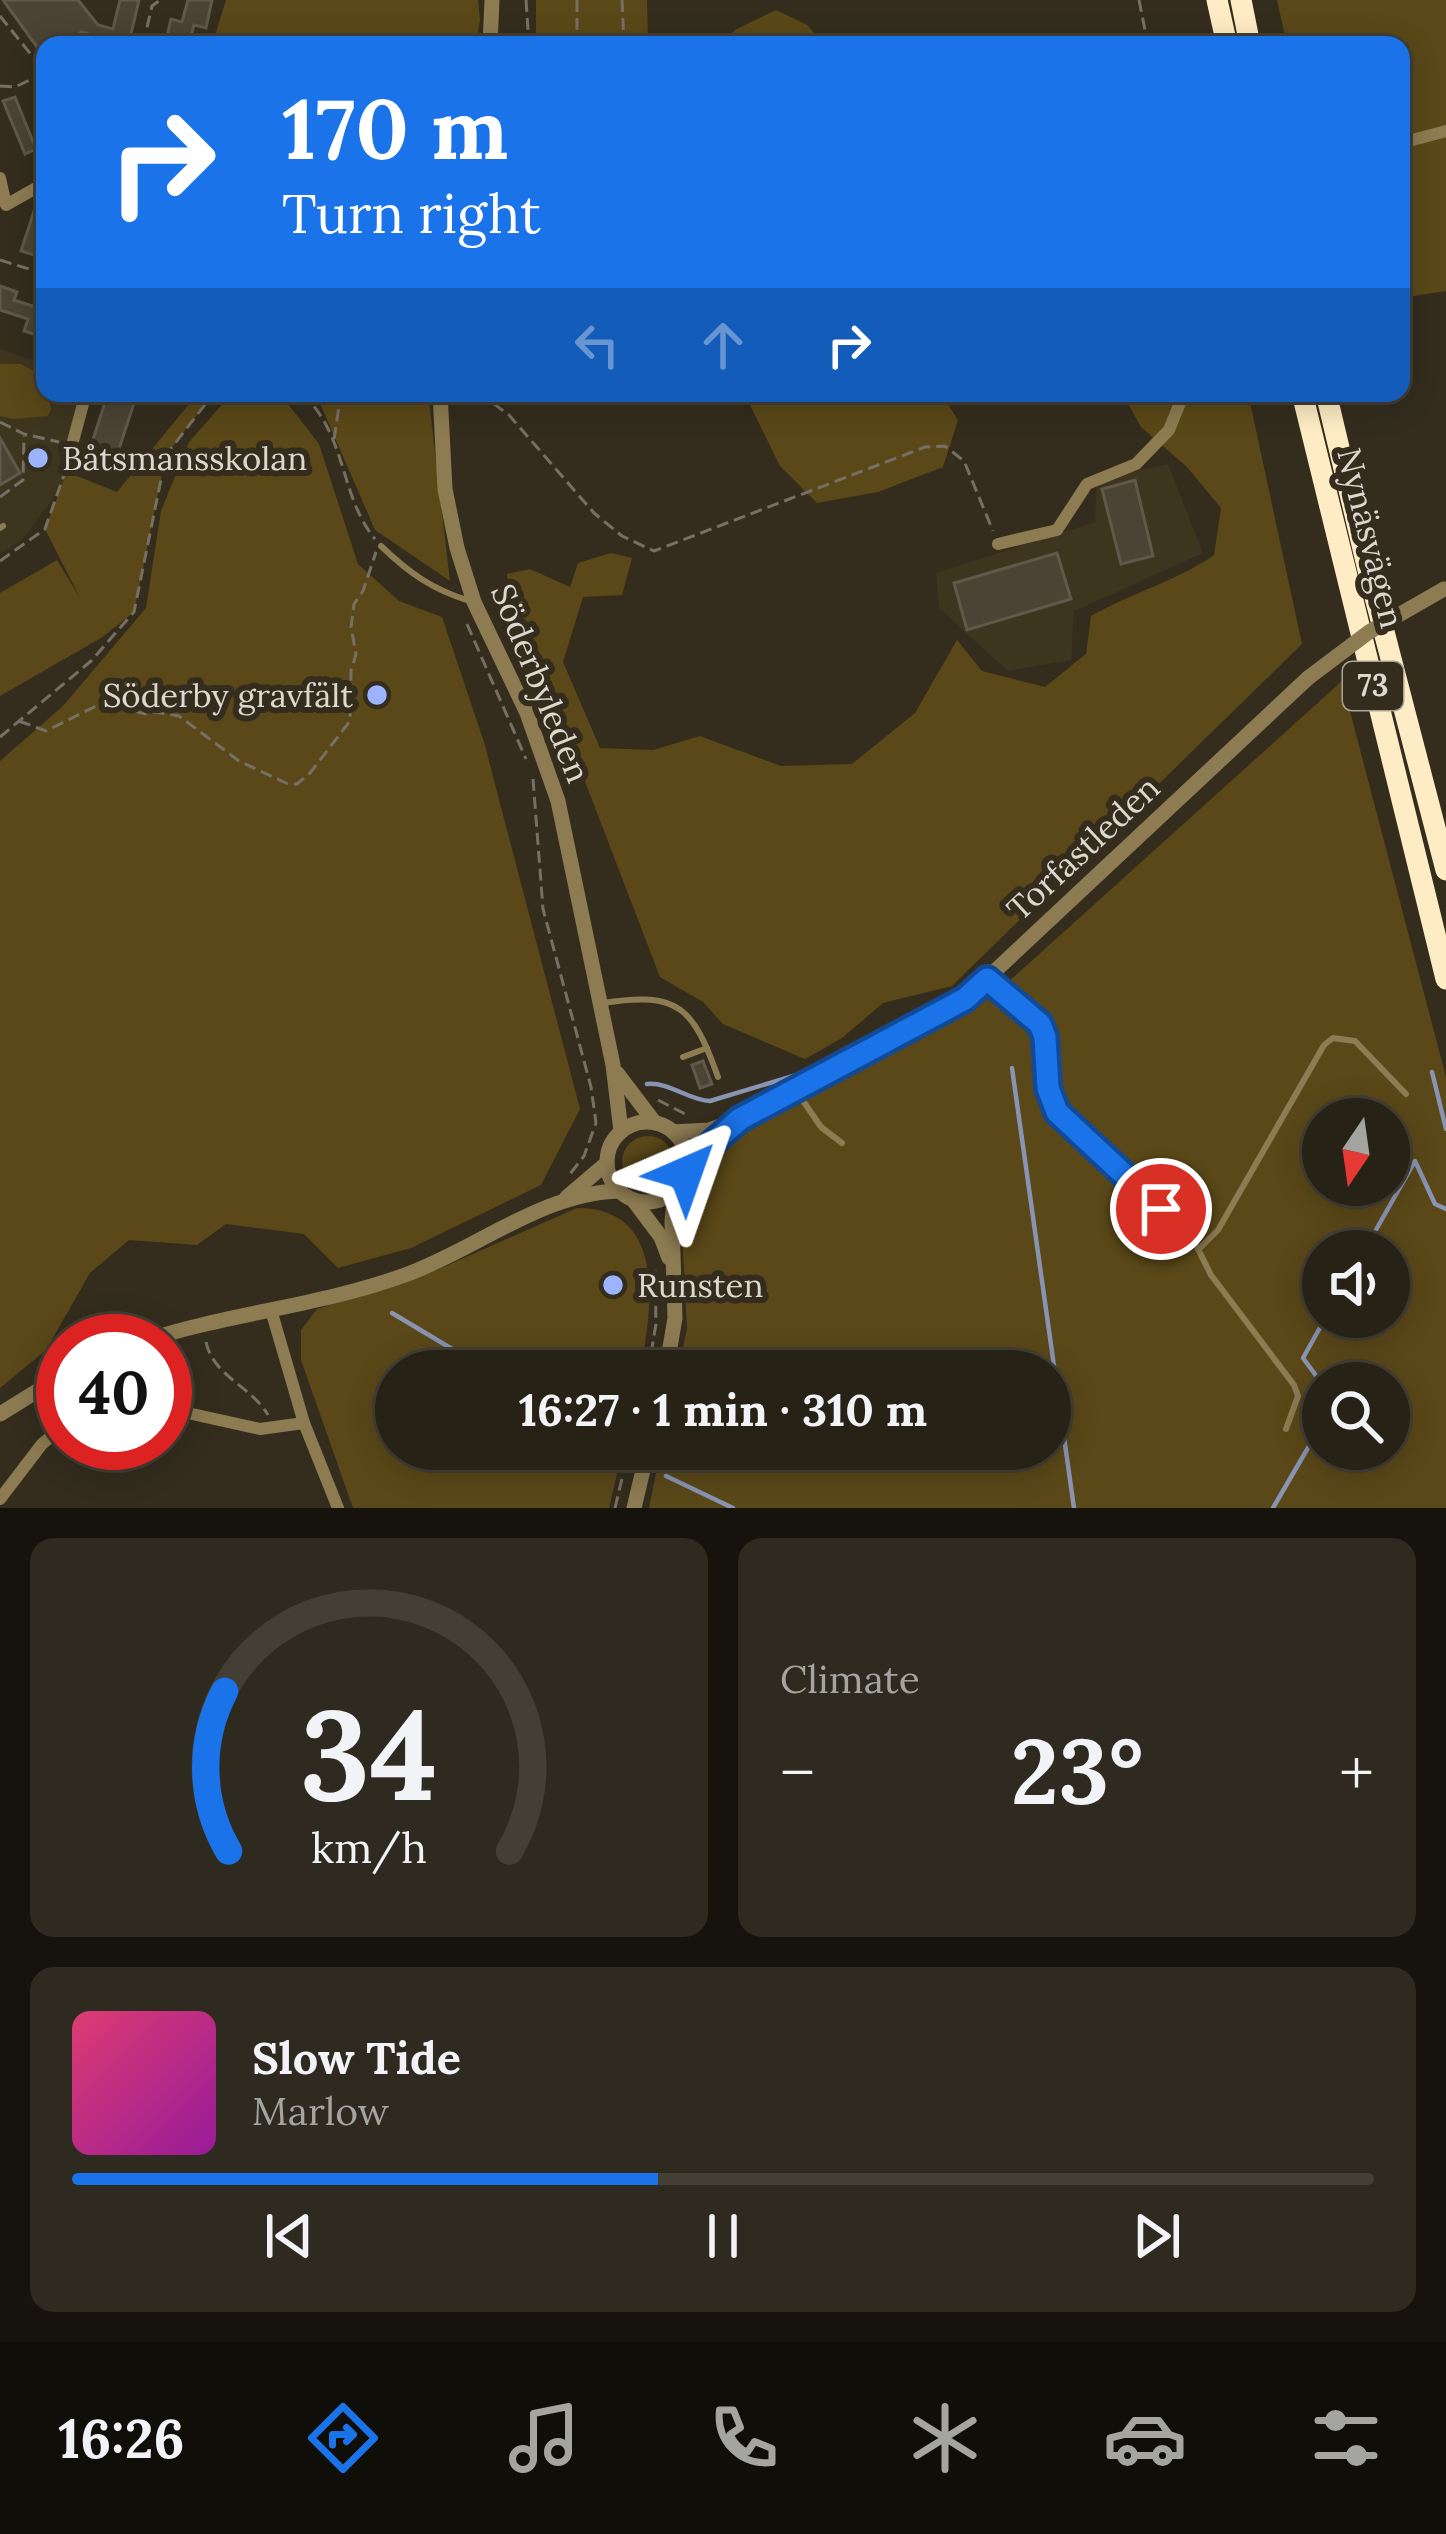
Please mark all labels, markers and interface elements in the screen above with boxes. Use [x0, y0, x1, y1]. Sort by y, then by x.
text: 170 m [282, 74, 508, 182]
icon: right [84, 84, 240, 240]
text: Turn right [282, 179, 541, 248]
icon: left [564, 312, 630, 378]
icon: ahead [690, 312, 756, 378]
icon: right [816, 312, 882, 378]
place label: Båtsmansskolan [62, 437, 307, 479]
street label: Nynäsvägen [1328, 444, 1414, 632]
marker: Båtsmansskolan [25, 445, 51, 471]
street label: Söderbyleden [482, 578, 600, 788]
road number: 73 [1343, 662, 1403, 710]
place label: Söderby gravfält [103, 674, 353, 716]
marker: Söderby gravfält [364, 682, 390, 708]
street label: Torfastleden [998, 767, 1168, 929]
north arrow [1302, 1098, 1410, 1206]
map controls [1302, 1098, 1410, 1470]
position arrow [623, 1110, 749, 1236]
pin [1110, 1158, 1212, 1260]
icon: arrive [1128, 1176, 1194, 1242]
button: sound [1302, 1230, 1410, 1338]
place label: Runsten [637, 1264, 763, 1306]
marker: Runsten [600, 1272, 626, 1298]
speed limit sign: 40 [36, 1314, 192, 1470]
button: search [1302, 1362, 1410, 1470]
text: 16:27 · 1 min · 310 m [519, 1381, 927, 1438]
text: Climate [780, 1654, 920, 1704]
text: 34 [300, 1674, 438, 1834]
text: 23° [1011, 1713, 1143, 1829]
text: − [780, 1730, 815, 1814]
text: + [1339, 1730, 1374, 1814]
text: km/h [311, 1819, 427, 1874]
text: Slow Tide [252, 2029, 461, 2086]
text: Marlow [252, 2086, 389, 2136]
icon: previous [256, 2203, 322, 2269]
icon: pause [690, 2203, 756, 2269]
icon: next [1124, 2203, 1190, 2269]
icon: directions [301, 2396, 385, 2480]
icon: music [502, 2396, 586, 2480]
icon: phone [702, 2396, 786, 2480]
icon: climate [903, 2396, 987, 2480]
icon: car [1103, 2396, 1187, 2480]
icon: filters [1304, 2396, 1388, 2480]
text: 16:26 [58, 2404, 185, 2473]

